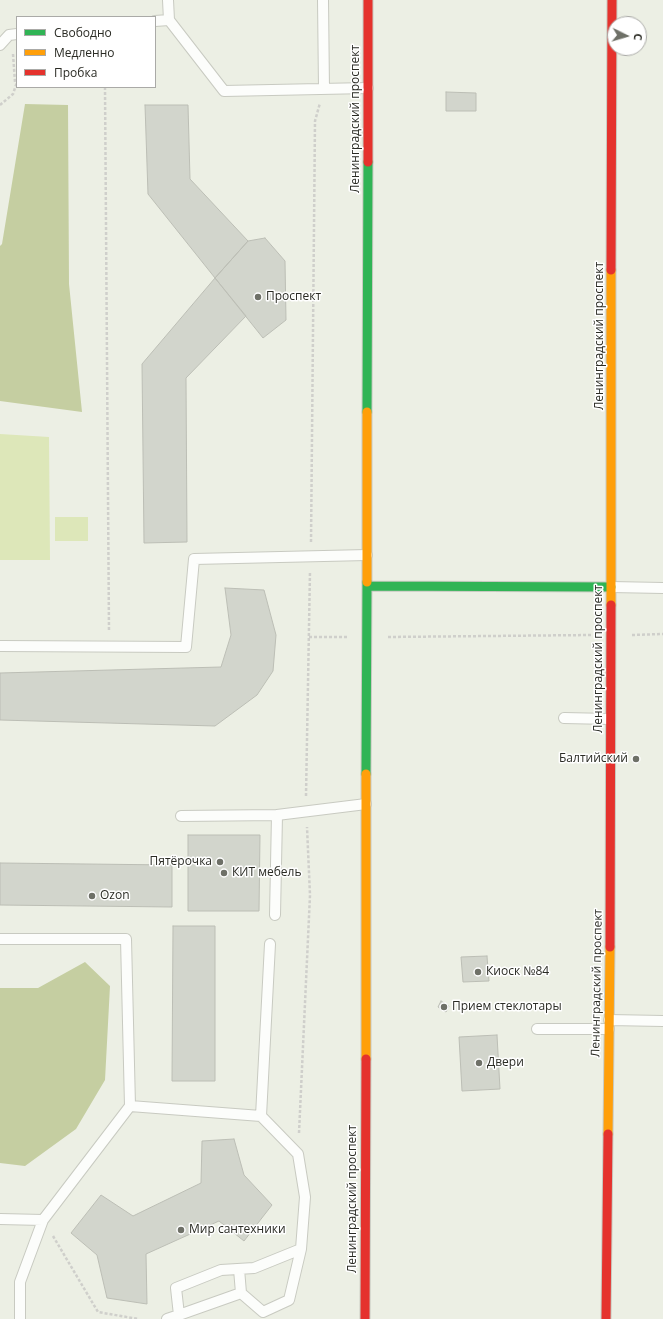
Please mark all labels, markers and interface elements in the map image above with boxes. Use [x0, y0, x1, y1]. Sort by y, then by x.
legend [16, 16, 156, 88]
north arrow [607, 16, 647, 56]
text: Свободно [54, 24, 112, 41]
text: С [631, 33, 646, 41]
text: Медленно [54, 44, 114, 61]
street label: Ленинградский проспект [349, 45, 363, 193]
text: Пробка [54, 64, 97, 81]
street label: Ленинградский проспект [593, 262, 607, 410]
place label: Проспект [266, 290, 321, 304]
marker: Проспект [253, 292, 263, 302]
street label: Ленинградский проспект [592, 585, 606, 733]
place label: Балтийский [559, 752, 628, 766]
marker: Балтийский [631, 754, 641, 764]
place label: Пятёрочка [150, 855, 212, 869]
marker: Пятёрочка [215, 857, 225, 867]
place label: КИТ мебель [232, 866, 302, 880]
marker: КИТ мебель [219, 868, 229, 878]
place label: Ozon [100, 889, 130, 903]
marker: Ozon [87, 891, 97, 901]
street label: Ленинградский проспект [589, 909, 605, 1057]
place label: Киоск №84 [486, 965, 549, 979]
marker: Киоск №84 [473, 967, 483, 977]
place label: Прием стеклотары [452, 1000, 562, 1014]
marker: Прием стеклотары [439, 1002, 449, 1012]
place label: Двери [487, 1056, 524, 1070]
marker: Двери [474, 1058, 484, 1068]
street label: Ленинградский проспект [346, 1125, 360, 1273]
place label: Мир сантехники [189, 1223, 286, 1237]
marker: Мир сантехники [176, 1225, 186, 1235]

